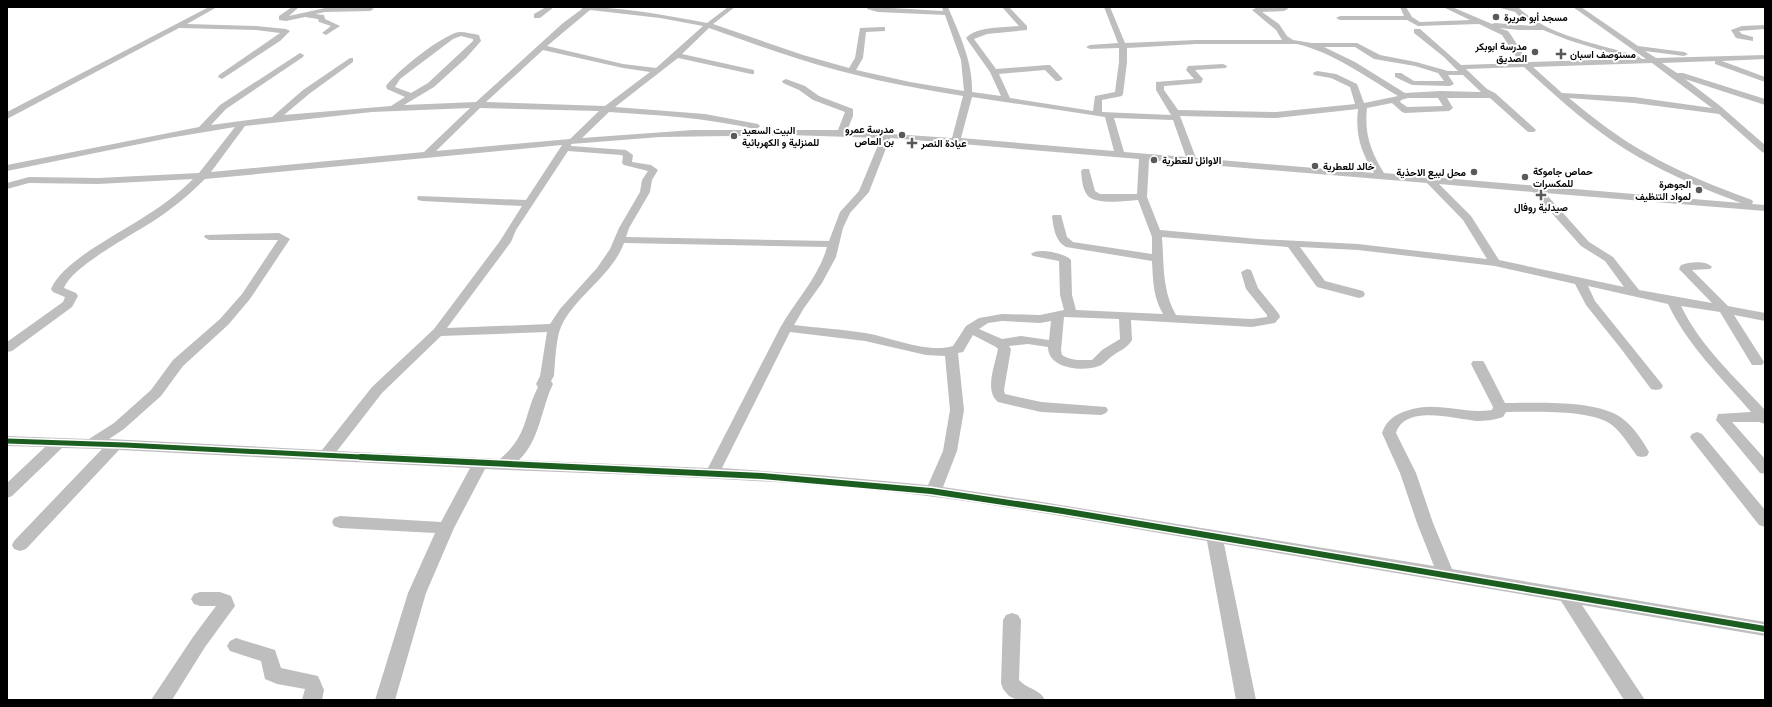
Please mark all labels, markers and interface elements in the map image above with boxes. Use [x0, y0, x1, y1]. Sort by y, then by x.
marker: مسجد أبو هريرة [1491, 12, 1501, 22]
place label: مسجد أبو هريرة [1504, 12, 1568, 24]
place label: مدرسة ابوبكر الصديق [1474, 41, 1528, 65]
marker: مدرسة ابوبكر الصديق [1530, 47, 1540, 57]
marker: مستوصف اسبان [1555, 48, 1567, 60]
place label: مستوصف اسبان [1570, 49, 1637, 61]
place label: مدرسة عمرو بن العاص [845, 124, 895, 148]
place label: البيت السعيد للمنزلية و الكهربائية [742, 125, 819, 149]
marker: مدرسة عمرو بن العاص [897, 130, 907, 140]
marker: البيت السعيد للمنزلية و الكهربائية [729, 131, 739, 141]
marker: عيادة النصر [906, 137, 918, 149]
place label: عيادة النصر [920, 138, 966, 150]
marker: الاوائل للعطرية [1149, 155, 1159, 165]
place label: الاوائل للعطرية [1162, 155, 1221, 167]
marker: خالد للعطرية [1310, 161, 1320, 171]
place label: خالد للعطرية [1323, 161, 1375, 173]
place label: حماص جاموكة للمكسرات [1533, 166, 1593, 190]
place label: محل لبيع الاحذية [1396, 167, 1467, 180]
marker: محل لبيع الاحذية [1469, 167, 1479, 177]
marker: حماص جاموكة للمكسرات [1520, 172, 1530, 182]
place label: الجوهرة لمواد التنظيف [1635, 179, 1691, 203]
marker: الجوهرة لمواد التنظيف [1694, 185, 1704, 195]
marker: صيدلية روفال [1536, 190, 1546, 200]
place label: صيدلية روفال [1514, 202, 1569, 214]

